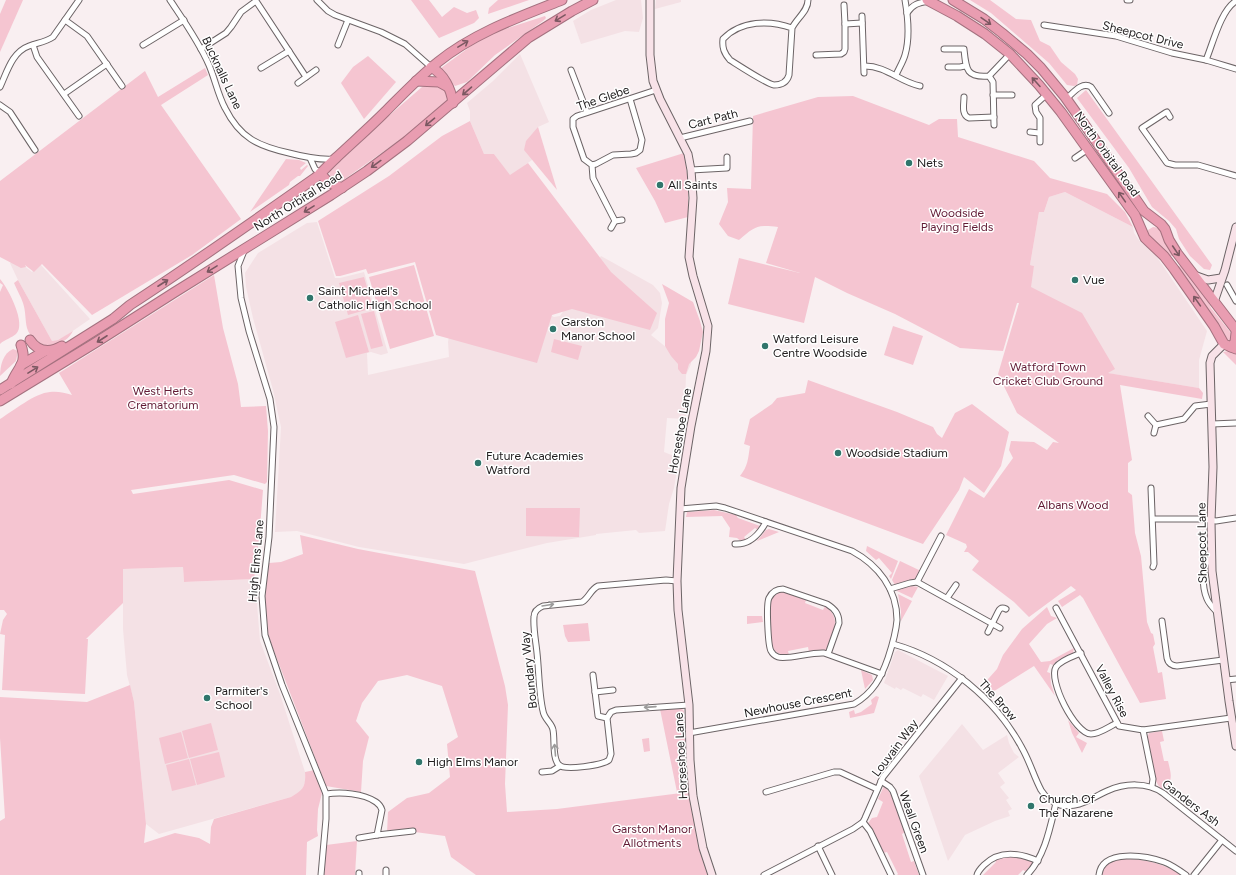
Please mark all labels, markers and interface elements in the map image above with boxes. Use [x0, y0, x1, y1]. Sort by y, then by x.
one-way arrow [554, 14, 566, 22]
one-way arrow [980, 17, 991, 25]
street label: Sheepcot Drive [1101, 18, 1185, 52]
street label: Bucknalls Lane [199, 34, 245, 112]
one-way arrow [457, 40, 469, 48]
one-way arrow [1032, 77, 1041, 87]
street label: The Glebe [575, 82, 632, 114]
one-way arrow [461, 86, 472, 95]
street label: Cart Path [687, 106, 739, 132]
street label: North Orbital Road [1071, 109, 1143, 199]
one-way arrow [425, 117, 435, 126]
place label: Nets [917, 156, 943, 170]
marker: Nets [904, 158, 914, 168]
one-way arrow [371, 160, 382, 168]
street label: North Orbital Road [251, 168, 345, 234]
place label: All Saints [668, 178, 718, 192]
marker: All Saints [655, 180, 665, 190]
one-way arrow [1118, 192, 1126, 203]
one-way arrow [304, 205, 315, 213]
park label: Woodside Playing Fields [921, 206, 994, 234]
one-way arrow [1172, 245, 1180, 256]
one-way arrow [206, 265, 218, 273]
place label: Vue [1083, 273, 1105, 287]
marker: Vue [1070, 275, 1080, 285]
one-way arrow [157, 279, 169, 287]
place label: Saint Michael's Catholic High School [318, 284, 431, 312]
marker: Saint Michael's Catholic High School [305, 293, 315, 303]
one-way arrow [1193, 296, 1201, 307]
place label: Garston Manor School [561, 315, 635, 343]
marker: Garston Manor School [548, 324, 558, 334]
place label: Watford Leisure Centre Woodside [773, 332, 867, 360]
one-way arrow [96, 335, 108, 343]
marker: Watford Leisure Centre Woodside [760, 341, 770, 351]
park label: Watford Town Cricket Club Ground [993, 360, 1103, 388]
one-way arrow [28, 366, 39, 374]
park label: West Herts Crematorium [128, 384, 198, 412]
street label: Horseshoe Lane [666, 387, 694, 475]
place label: Woodside Stadium [846, 446, 948, 460]
marker: Woodside Stadium [833, 448, 843, 458]
place label: Future Academies Watford [486, 449, 584, 477]
marker: Future Academies Watford [473, 458, 483, 468]
park label: Albans Wood [1037, 498, 1109, 512]
street label: Sheepcot Lane [1194, 502, 1210, 584]
street label: High Elms Lane [245, 519, 267, 603]
one-way arrow [542, 601, 555, 609]
street label: Boundary Way [518, 630, 540, 709]
street label: Valley Rise [1092, 662, 1132, 720]
street label: The Brow [976, 677, 1020, 724]
place label: Parmiter's School [215, 684, 269, 712]
street label: Newhouse Crescent [743, 686, 854, 720]
marker: Parmiter's School [202, 693, 212, 703]
one-way arrow [644, 704, 657, 711]
street label: Horseshoe Lane [672, 712, 690, 800]
street label: Louvain Way [869, 716, 921, 779]
one-way arrow [552, 744, 559, 757]
place label: High Elms Manor [427, 755, 518, 769]
marker: High Elms Manor [414, 757, 424, 767]
street label: Ganders Ash [1159, 777, 1223, 829]
street label: Weall Green [896, 789, 932, 855]
place label: Church Of The Nazarene [1039, 792, 1114, 820]
marker: Church Of The Nazarene [1026, 801, 1036, 811]
park label: Garston Manor Allotments [612, 822, 692, 850]

